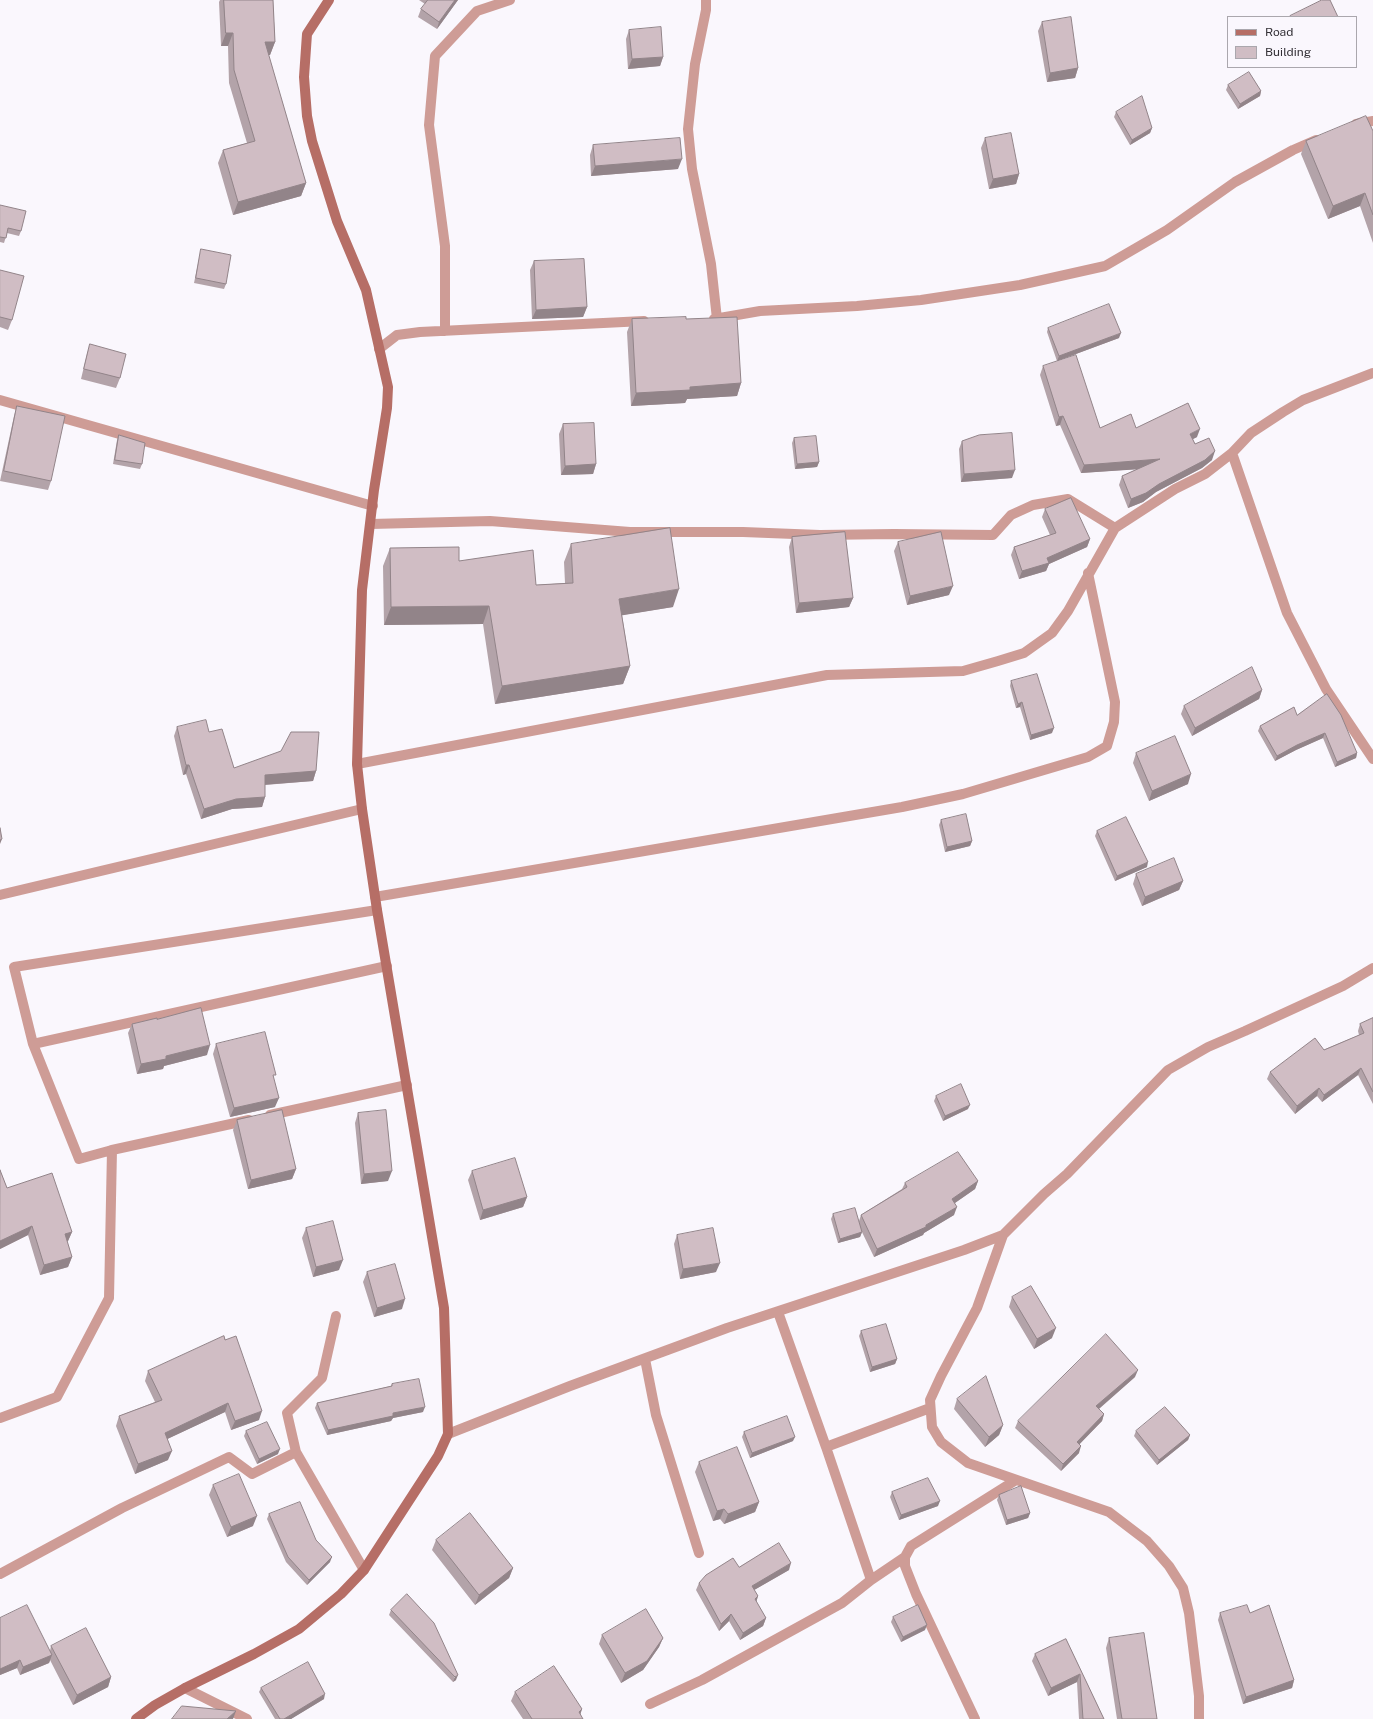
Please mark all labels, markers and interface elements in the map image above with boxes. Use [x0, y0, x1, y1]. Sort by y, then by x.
legend [1227, 16, 1357, 68]
text: Road [1265, 25, 1293, 39]
text: Building [1265, 45, 1311, 59]

